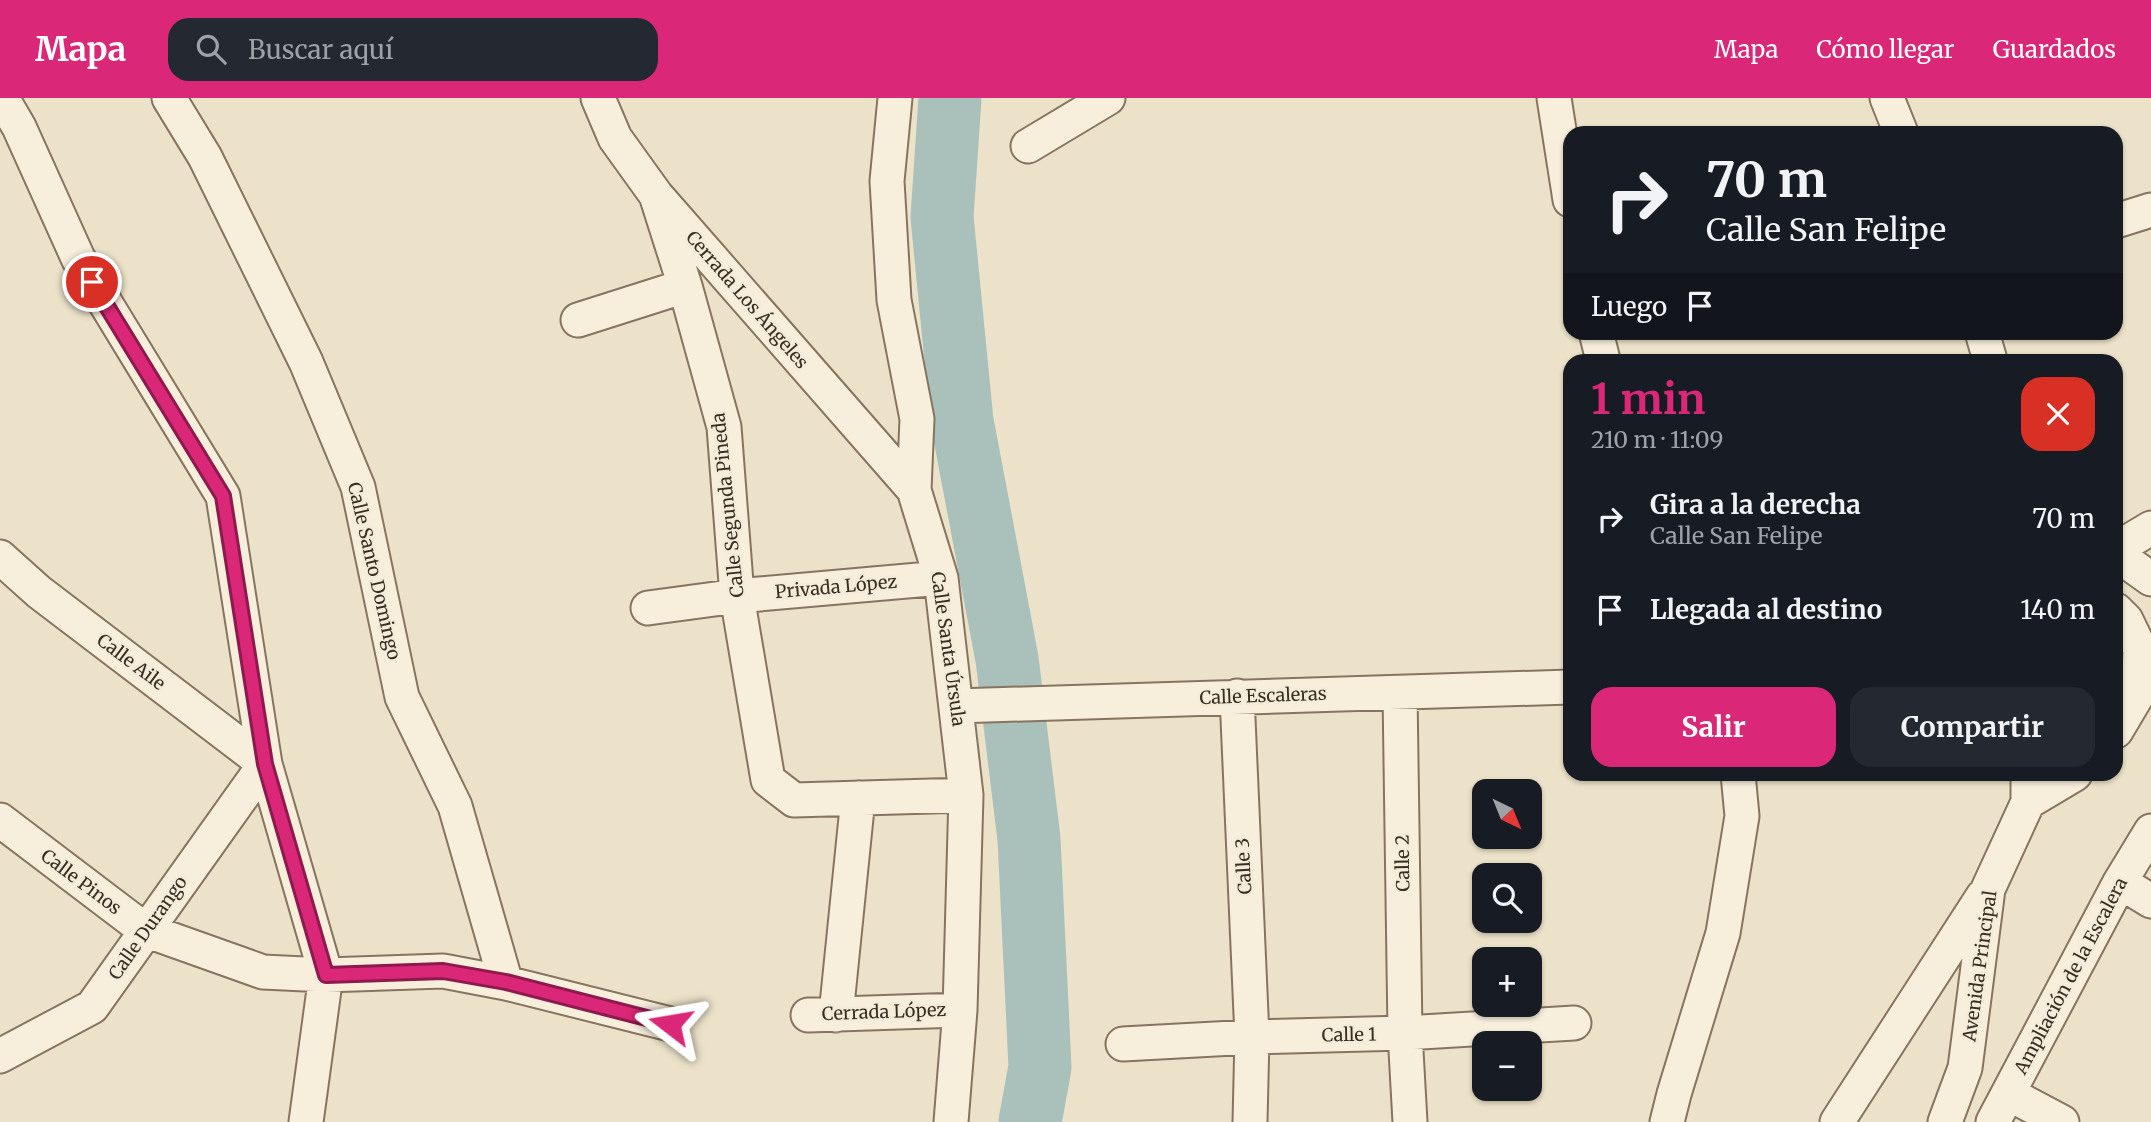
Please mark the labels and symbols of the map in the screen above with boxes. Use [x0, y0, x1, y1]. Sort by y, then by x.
street label: Cerrada Los Ángeles [681, 226, 814, 373]
pin [62, 252, 122, 312]
street label: Calle Segunda Pineda [706, 411, 749, 599]
street label: Calle Santo Domingo [343, 480, 406, 662]
street label: Privada López [774, 570, 898, 603]
street label: Calle Santa Úrsula [926, 570, 971, 728]
street label: Calle Aile [92, 628, 170, 695]
street label: Calle Escaleras [1199, 682, 1327, 709]
north arrow [1472, 779, 1542, 849]
street label: Calle 2 [1391, 834, 1414, 892]
street label: Calle 3 [1231, 837, 1256, 895]
street label: Calle Pinos [36, 844, 126, 919]
street label: Calle Durango [103, 871, 192, 984]
street label: Ampliación de la Escalera [2008, 873, 2132, 1079]
street label: Avenida Principal [1957, 889, 2002, 1044]
position arrow [633, 987, 707, 1061]
street label: Cerrada López [821, 998, 947, 1025]
street label: Calle 1 [1321, 1023, 1377, 1046]

